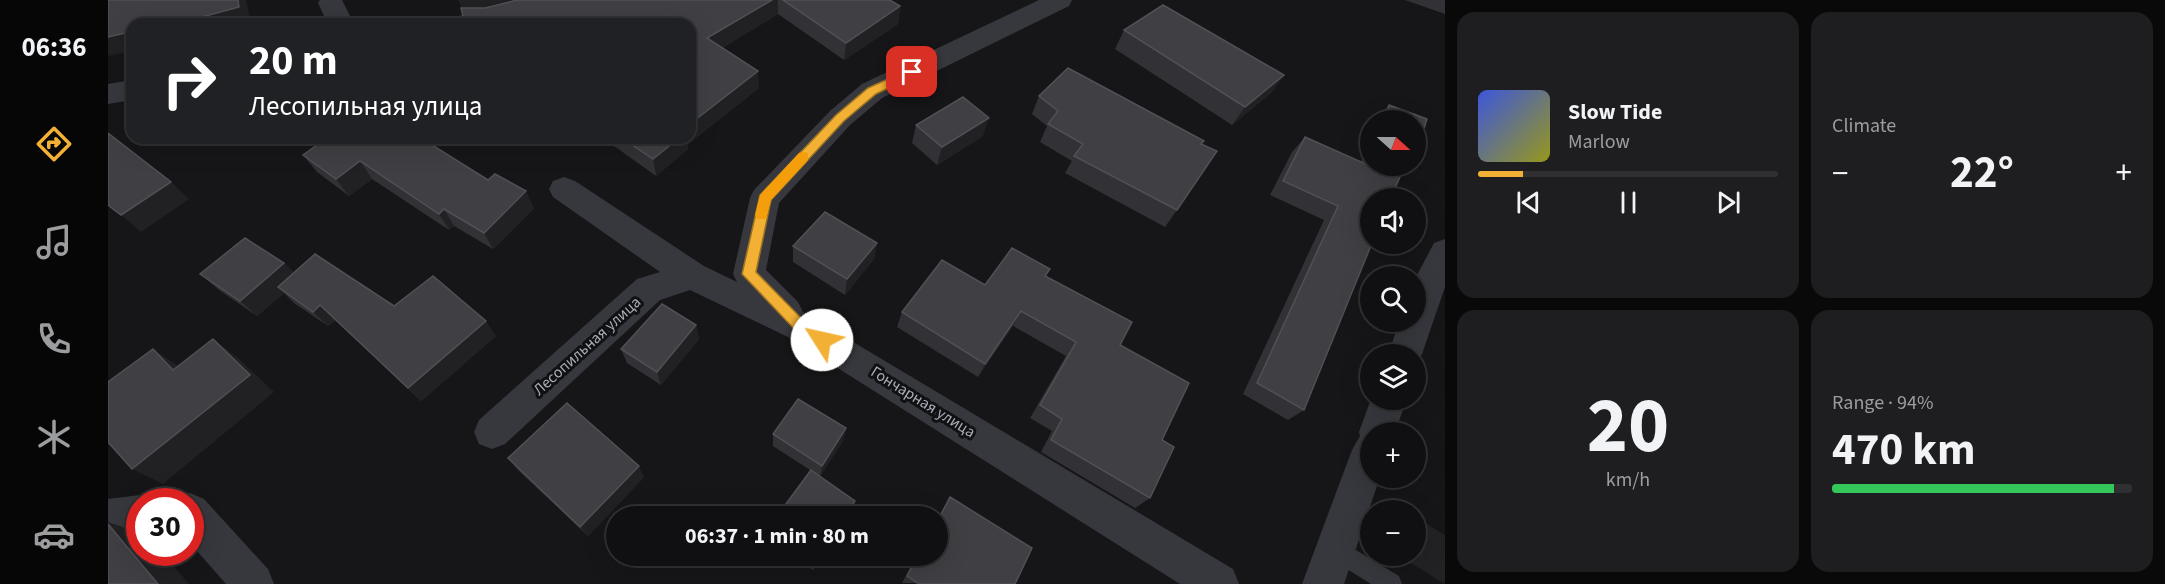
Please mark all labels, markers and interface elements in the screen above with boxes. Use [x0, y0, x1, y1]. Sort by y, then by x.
text: 06:36 [21, 28, 87, 67]
text: 20 m [249, 31, 338, 91]
icon: right [150, 42, 228, 120]
pin [886, 46, 937, 97]
icon: arrive [895, 55, 928, 88]
text: Лесопильная улица [249, 87, 482, 126]
text: Slow Tide [1568, 96, 1662, 128]
north arrow [1360, 110, 1426, 176]
map controls [1360, 110, 1426, 566]
text: Climate [1832, 112, 1896, 140]
icon: directions [33, 123, 75, 165]
text: Marlow [1568, 128, 1630, 156]
text: 22° [1950, 141, 2014, 205]
text: − [1832, 150, 1848, 197]
text: + [2116, 150, 2132, 197]
icon: previous [1512, 186, 1545, 219]
icon: pause [1612, 186, 1645, 219]
icon: next [1712, 186, 1745, 219]
button: sound [1360, 188, 1426, 254]
icon: music [33, 221, 75, 263]
button: search [1360, 266, 1426, 332]
street label: Лесопильная улица [528, 292, 646, 400]
position arrow [790, 308, 854, 372]
icon: phone [33, 318, 75, 360]
button: layers [1360, 344, 1426, 410]
street label: Гончарная улица [866, 361, 980, 443]
text: 20 [1587, 371, 1669, 482]
text: Range · 94% [1832, 389, 1933, 417]
icon: climate [33, 416, 75, 458]
text: 470 km [1832, 418, 1976, 482]
button: + [1360, 422, 1426, 488]
text: km/h [1606, 466, 1650, 494]
speed limit sign: 30 [126, 488, 204, 566]
button: − [1360, 500, 1426, 566]
icon: car [33, 514, 75, 556]
text: 06:37 · 1 min · 80 m [685, 520, 869, 552]

